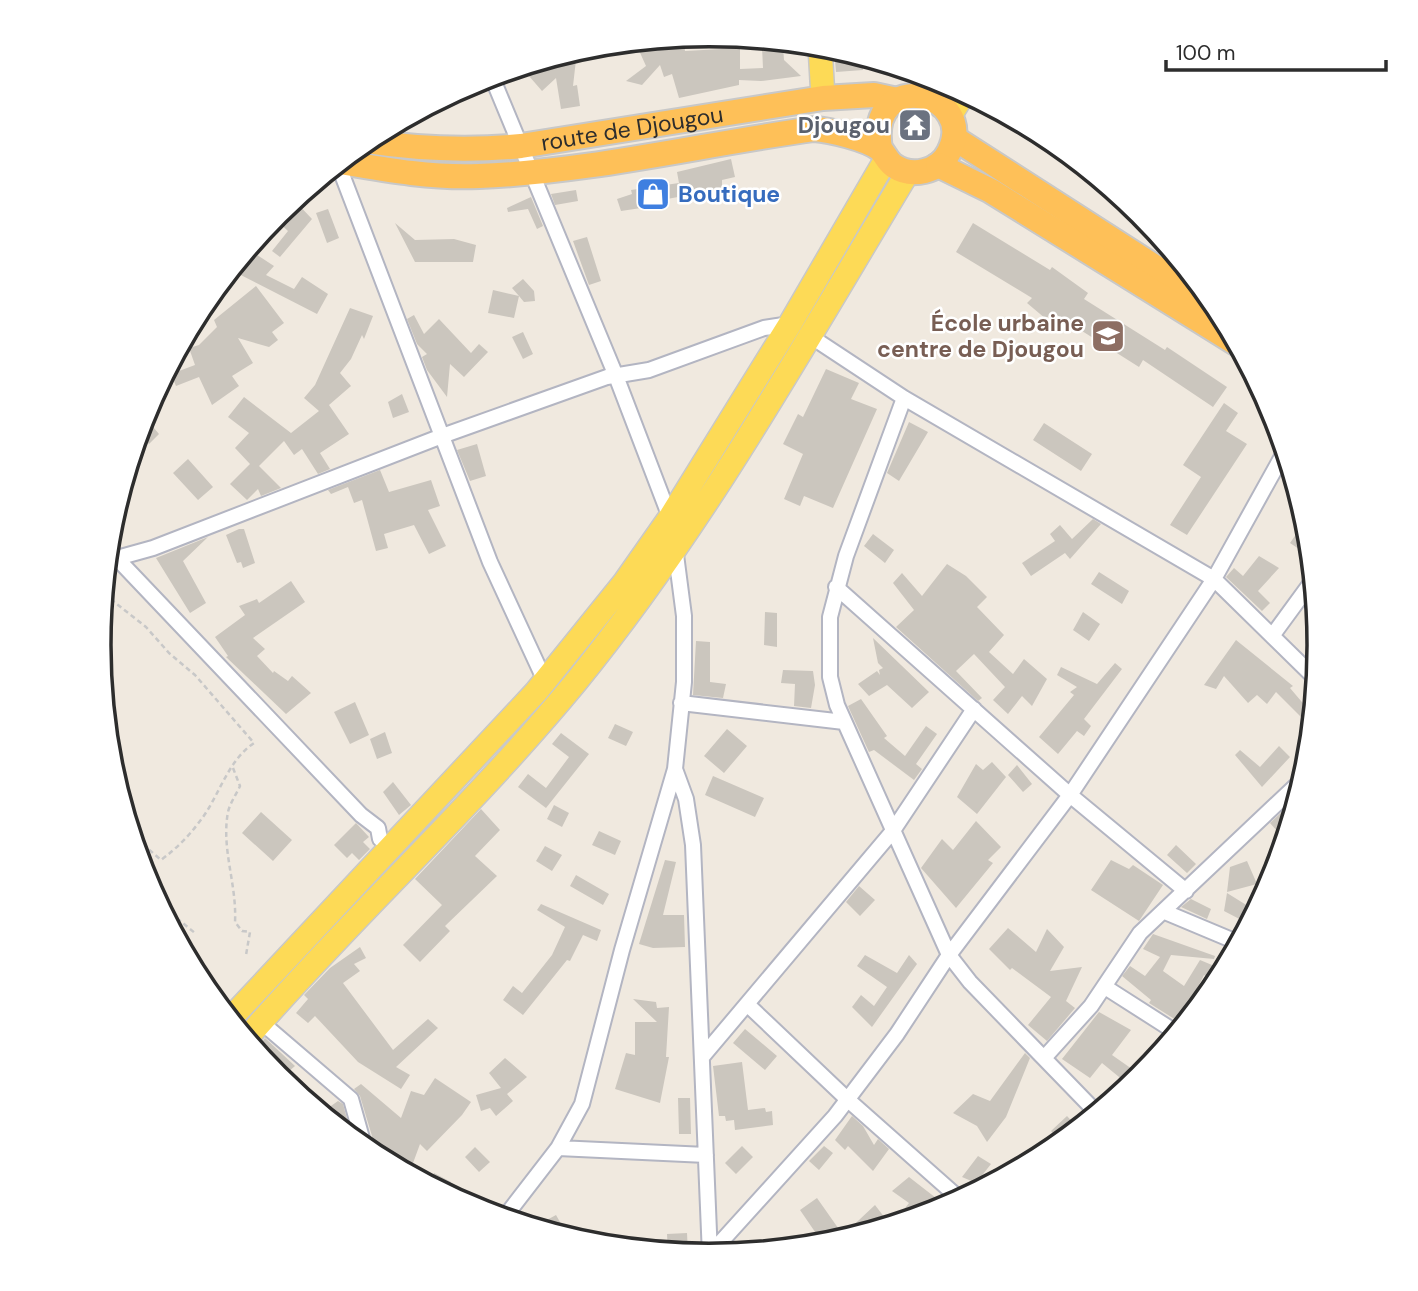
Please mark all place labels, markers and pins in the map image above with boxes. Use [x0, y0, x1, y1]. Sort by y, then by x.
temple icon: Djougou [896, 106, 934, 144]
place label: Djougou [798, 110, 890, 140]
shop icon: Boutique [634, 175, 672, 213]
place label: Boutique [678, 179, 780, 209]
place label: École urbaine centre de Djougou [877, 308, 1084, 364]
school or university icon: École urbaine centre de Djougou [1089, 317, 1127, 355]

